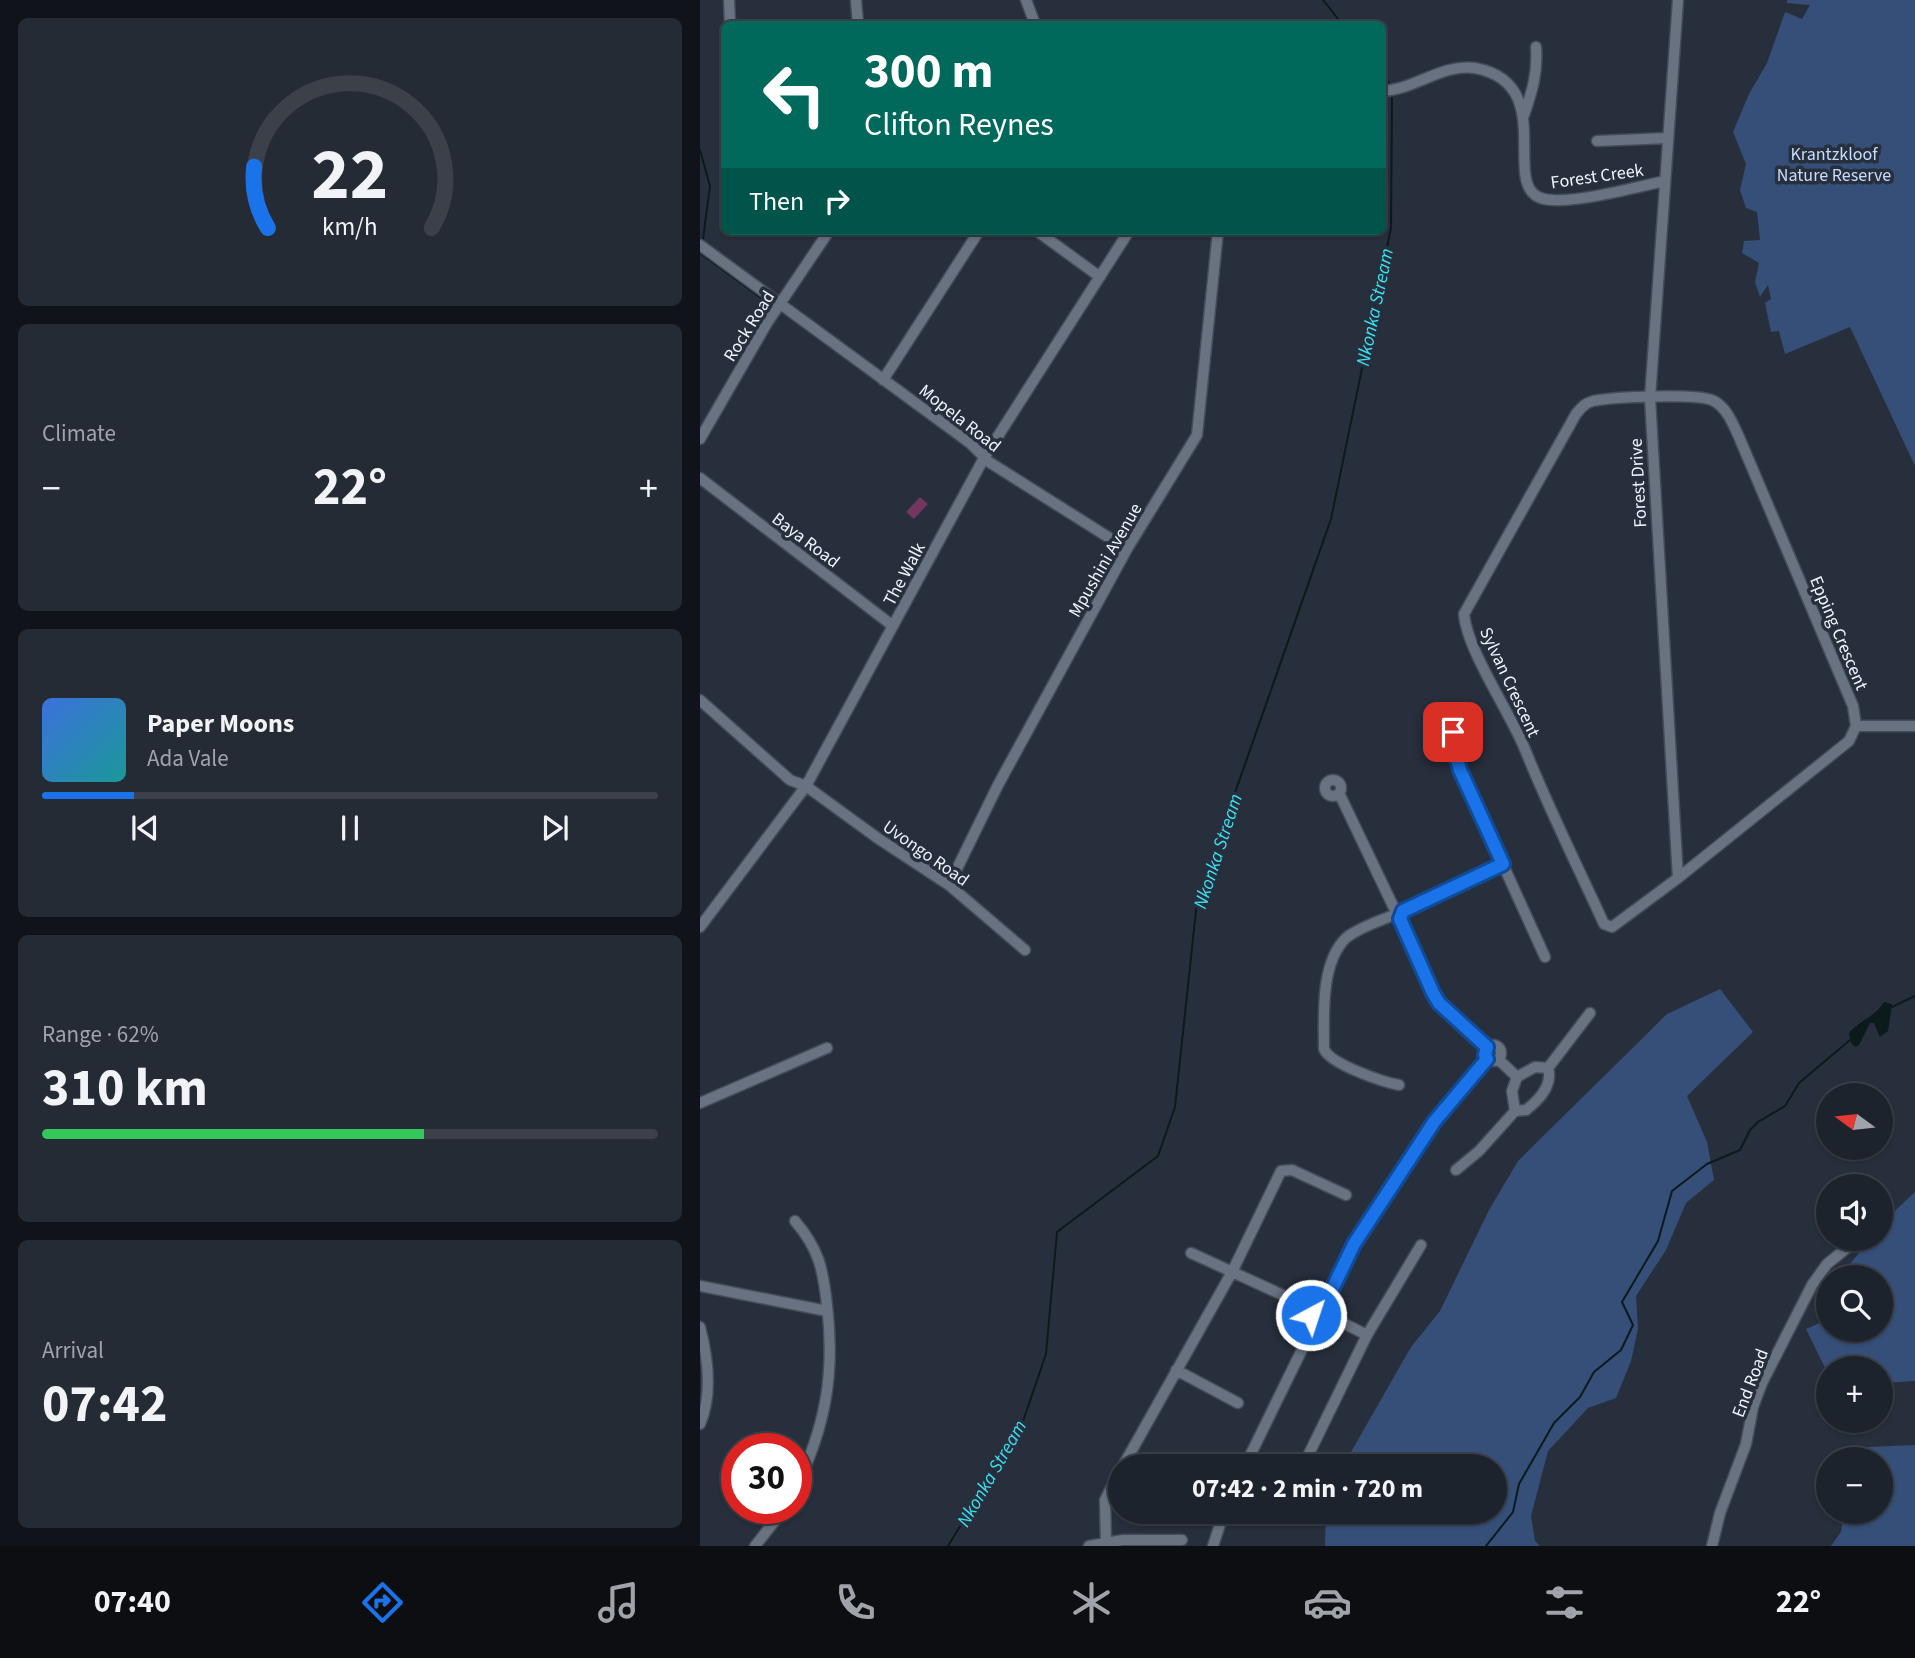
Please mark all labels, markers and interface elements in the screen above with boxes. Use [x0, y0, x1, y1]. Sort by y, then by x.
text: 300 m [864, 37, 993, 107]
icon: left [749, 49, 840, 140]
text: Clifton Reynes [864, 102, 1054, 148]
text: 22 [312, 123, 388, 227]
park label: Krantzkloof Nature Reserve [1777, 142, 1891, 188]
street label: Forest Creek [1549, 158, 1645, 195]
icon: right [818, 182, 856, 220]
text: Then [749, 183, 804, 220]
text: km/h [322, 209, 378, 245]
water label: Nkonka Stream [1350, 246, 1401, 369]
street label: Rock Road [718, 286, 781, 366]
street label: Mopela Road [914, 378, 1006, 458]
text: Climate [42, 417, 116, 450]
street label: Forest Drive [1624, 438, 1653, 528]
text: 22° [313, 451, 387, 525]
text: − [42, 462, 61, 516]
text: + [639, 462, 658, 516]
street label: Mpushini Avenue [1063, 499, 1148, 622]
street label: Baya Road [767, 507, 845, 574]
street label: The Walk [877, 538, 932, 610]
street label: Epping Crescent [1803, 572, 1874, 694]
street label: Sylvan Crescent [1473, 623, 1546, 741]
pin [1423, 702, 1483, 762]
text: Paper Moons [147, 705, 294, 742]
icon: arrive [1434, 713, 1472, 751]
text: Ada Vale [147, 742, 229, 775]
water label: Nkonka Stream [1187, 790, 1250, 912]
icon: previous [126, 809, 164, 847]
icon: pause [331, 809, 369, 847]
icon: next [536, 809, 574, 847]
street label: Uvongo Road [877, 814, 974, 892]
text: Range · 62% [42, 1018, 159, 1051]
text: 310 km [42, 1052, 208, 1126]
north arrow [1816, 1083, 1894, 1160]
map controls [1816, 1083, 1893, 1524]
button: sound [1816, 1174, 1893, 1251]
button: search [1816, 1265, 1893, 1342]
position arrow [1274, 1278, 1348, 1352]
text: Arrival [42, 1334, 104, 1367]
street label: End Road [1726, 1345, 1775, 1421]
button: + [1816, 1356, 1893, 1433]
text: 07:42 [42, 1368, 167, 1442]
water label: Nkonka Stream [951, 1415, 1034, 1532]
speed limit sign: 30 [721, 1433, 812, 1524]
button: − [1816, 1447, 1893, 1524]
text: 07:42 · 2 min · 720 m [1192, 1470, 1423, 1507]
icon: directions [358, 1578, 407, 1627]
icon: music [594, 1578, 643, 1627]
icon: phone [831, 1578, 880, 1627]
icon: climate [1067, 1578, 1116, 1627]
icon: car [1303, 1578, 1352, 1627]
icon: filters [1540, 1578, 1589, 1627]
text: 07:40 [94, 1579, 171, 1625]
text: 22° [1776, 1579, 1821, 1625]

